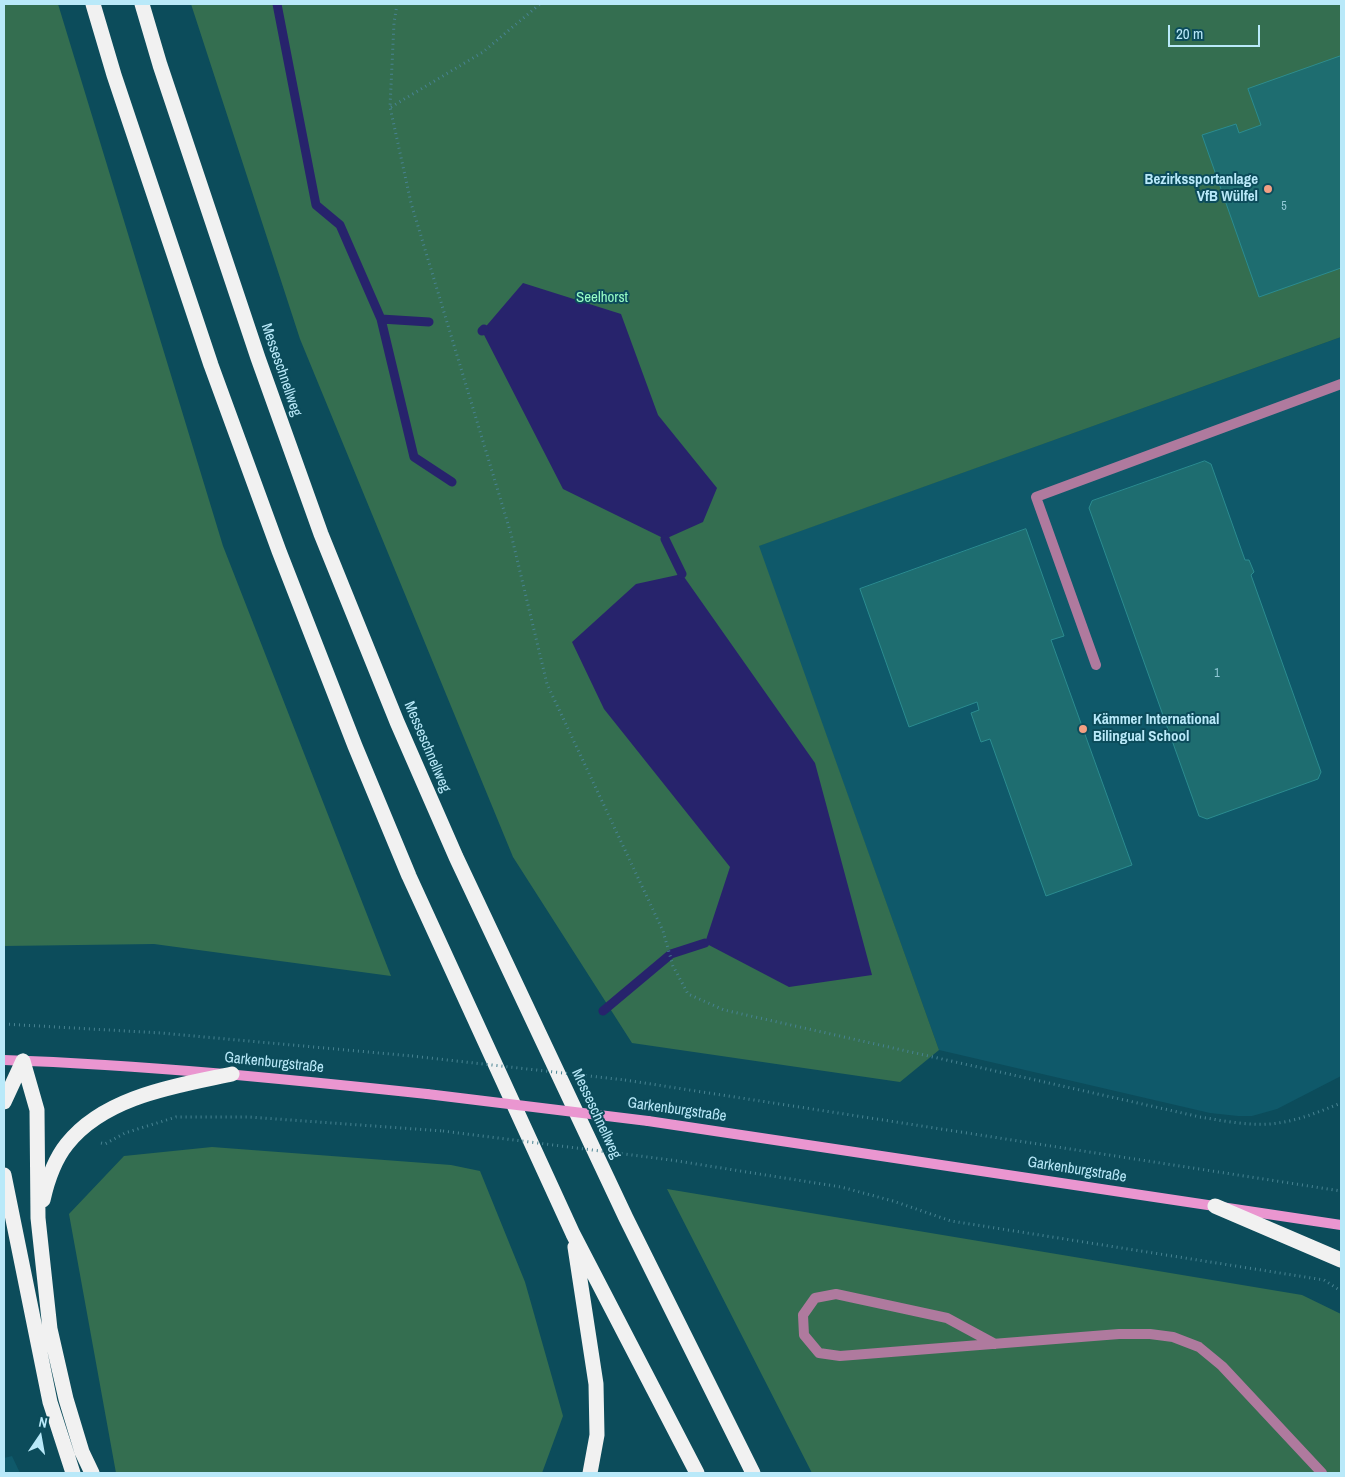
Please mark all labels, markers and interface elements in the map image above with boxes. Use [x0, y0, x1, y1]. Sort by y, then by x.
scale bar [1170, 15, 1262, 47]
text: 20 m [1176, 23, 1203, 44]
place label: Bezirkssportanlage VfB Wülfel [1145, 171, 1258, 206]
marker: Bezirkssportanlage VfB Wülfel [1262, 183, 1274, 195]
house number: 5 [1281, 200, 1287, 214]
park label: Seelhorst [576, 289, 628, 307]
street label: Messeschnellweg [257, 321, 305, 419]
house number: 1 [1214, 667, 1220, 681]
street label: Messeschnellweg [400, 699, 454, 795]
place label: Kämmer International Bilingual School [1093, 711, 1219, 746]
marker: Kämmer International Bilingual School [1077, 723, 1089, 735]
street label: Garkenburgstraße [223, 1049, 325, 1077]
street label: Messeschnellweg [567, 1066, 625, 1162]
street label: Garkenburgstraße [626, 1094, 728, 1126]
street label: Garkenburgstraße [1026, 1153, 1128, 1187]
north arrow [15, 1412, 65, 1462]
text: N [37, 1413, 49, 1432]

